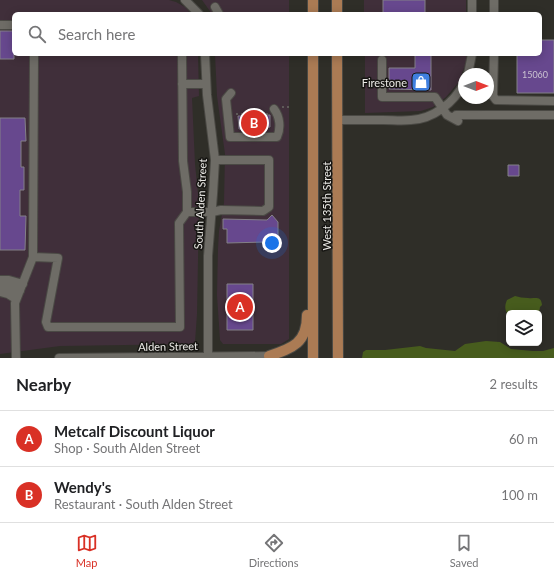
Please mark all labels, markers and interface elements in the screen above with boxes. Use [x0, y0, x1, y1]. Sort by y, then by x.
search box [12, 12, 542, 56]
icon: search [26, 23, 48, 45]
text: Search here [58, 25, 135, 43]
north arrow [458, 68, 494, 104]
house number: 15060 [522, 69, 548, 80]
shop icon: Firestone [410, 71, 432, 93]
place label: Firestone [362, 76, 407, 89]
pin: B [241, 108, 267, 138]
street label: South Alden Street [191, 158, 209, 250]
street label: West 135th Street [320, 161, 333, 251]
your location [262, 233, 282, 253]
pin: A [227, 292, 253, 322]
map controls [506, 310, 542, 346]
button: layers [506, 310, 542, 346]
street label: Alden Street [138, 339, 198, 353]
text: Nearby [16, 374, 71, 395]
text: 2 results [490, 376, 538, 392]
text: Metcalf Discount Liquor [54, 422, 215, 440]
text: A [24, 431, 34, 447]
text: 60 m [509, 431, 538, 447]
text: Shop · South Alden Street [54, 440, 200, 456]
text: Wendy's [54, 478, 111, 496]
text: B [25, 487, 33, 503]
text: 100 m [501, 487, 538, 503]
text: Restaurant · South Alden Street [54, 496, 233, 512]
tab: Map [76, 532, 98, 569]
tab: Directions [249, 532, 298, 569]
tab: Saved [450, 532, 478, 569]

